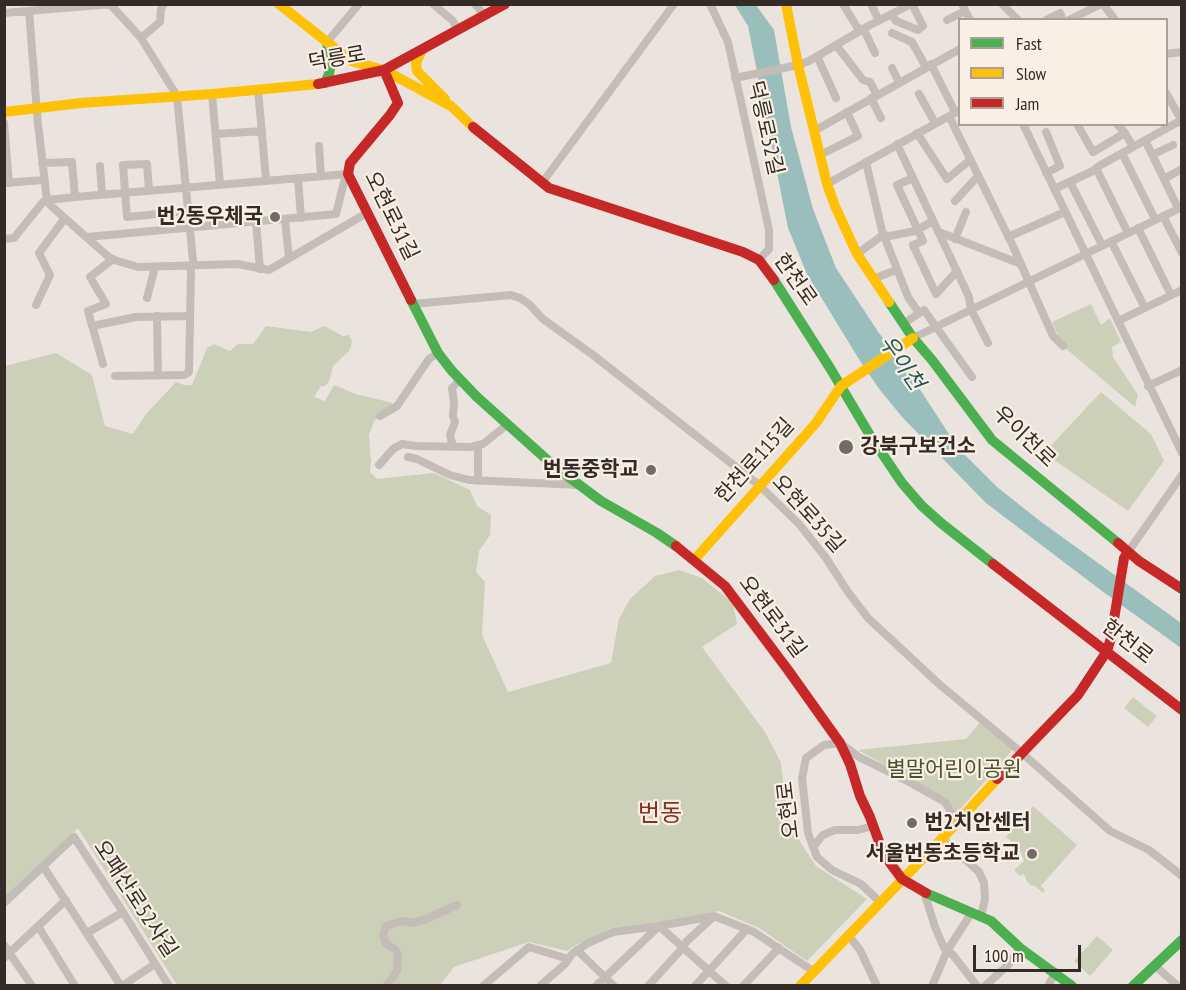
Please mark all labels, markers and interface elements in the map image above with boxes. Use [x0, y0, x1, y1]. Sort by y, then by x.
legend [958, 18, 1168, 126]
text: Fast [1016, 32, 1042, 55]
street label: 덕릉로 [306, 42, 368, 76]
text: Slow [1016, 62, 1046, 85]
street label: 덕릉로52길 [742, 78, 788, 178]
text: Jam [1016, 92, 1039, 115]
street label: 오현로31길 [359, 167, 423, 265]
place label: 번2동우체국 [156, 204, 263, 230]
marker: 번2동우체국 [268, 210, 282, 224]
street label: 한천로 [768, 249, 822, 311]
water label: 우이천 [873, 331, 929, 395]
street label: 우이천로 [987, 401, 1061, 473]
street label: 한천로115길 [710, 413, 800, 509]
place label: 강북구보건소 [860, 434, 976, 460]
marker: 강북구보건소 [837, 438, 855, 456]
place label: 번동중학교 [542, 457, 639, 483]
marker: 번동중학교 [644, 463, 658, 477]
street label: 오현로35길 [766, 470, 850, 558]
street label: 오현로31길 [733, 571, 811, 663]
street label: 한천로 [1096, 614, 1158, 670]
park label: 별말어린이공원 [886, 757, 1022, 783]
street label: 오현로 [773, 780, 805, 840]
district label: 번동 [638, 800, 682, 828]
place label: 번2치안센터 [924, 810, 1031, 836]
marker: 번2치안센터 [905, 816, 919, 830]
street label: 오패산로52사길 [88, 836, 182, 962]
place label: 서울번동초등학교 [865, 841, 1020, 867]
marker: 서울번동초등학교 [1025, 847, 1039, 861]
scale bar [976, 933, 1084, 971]
text: 100 m [984, 944, 1024, 967]

